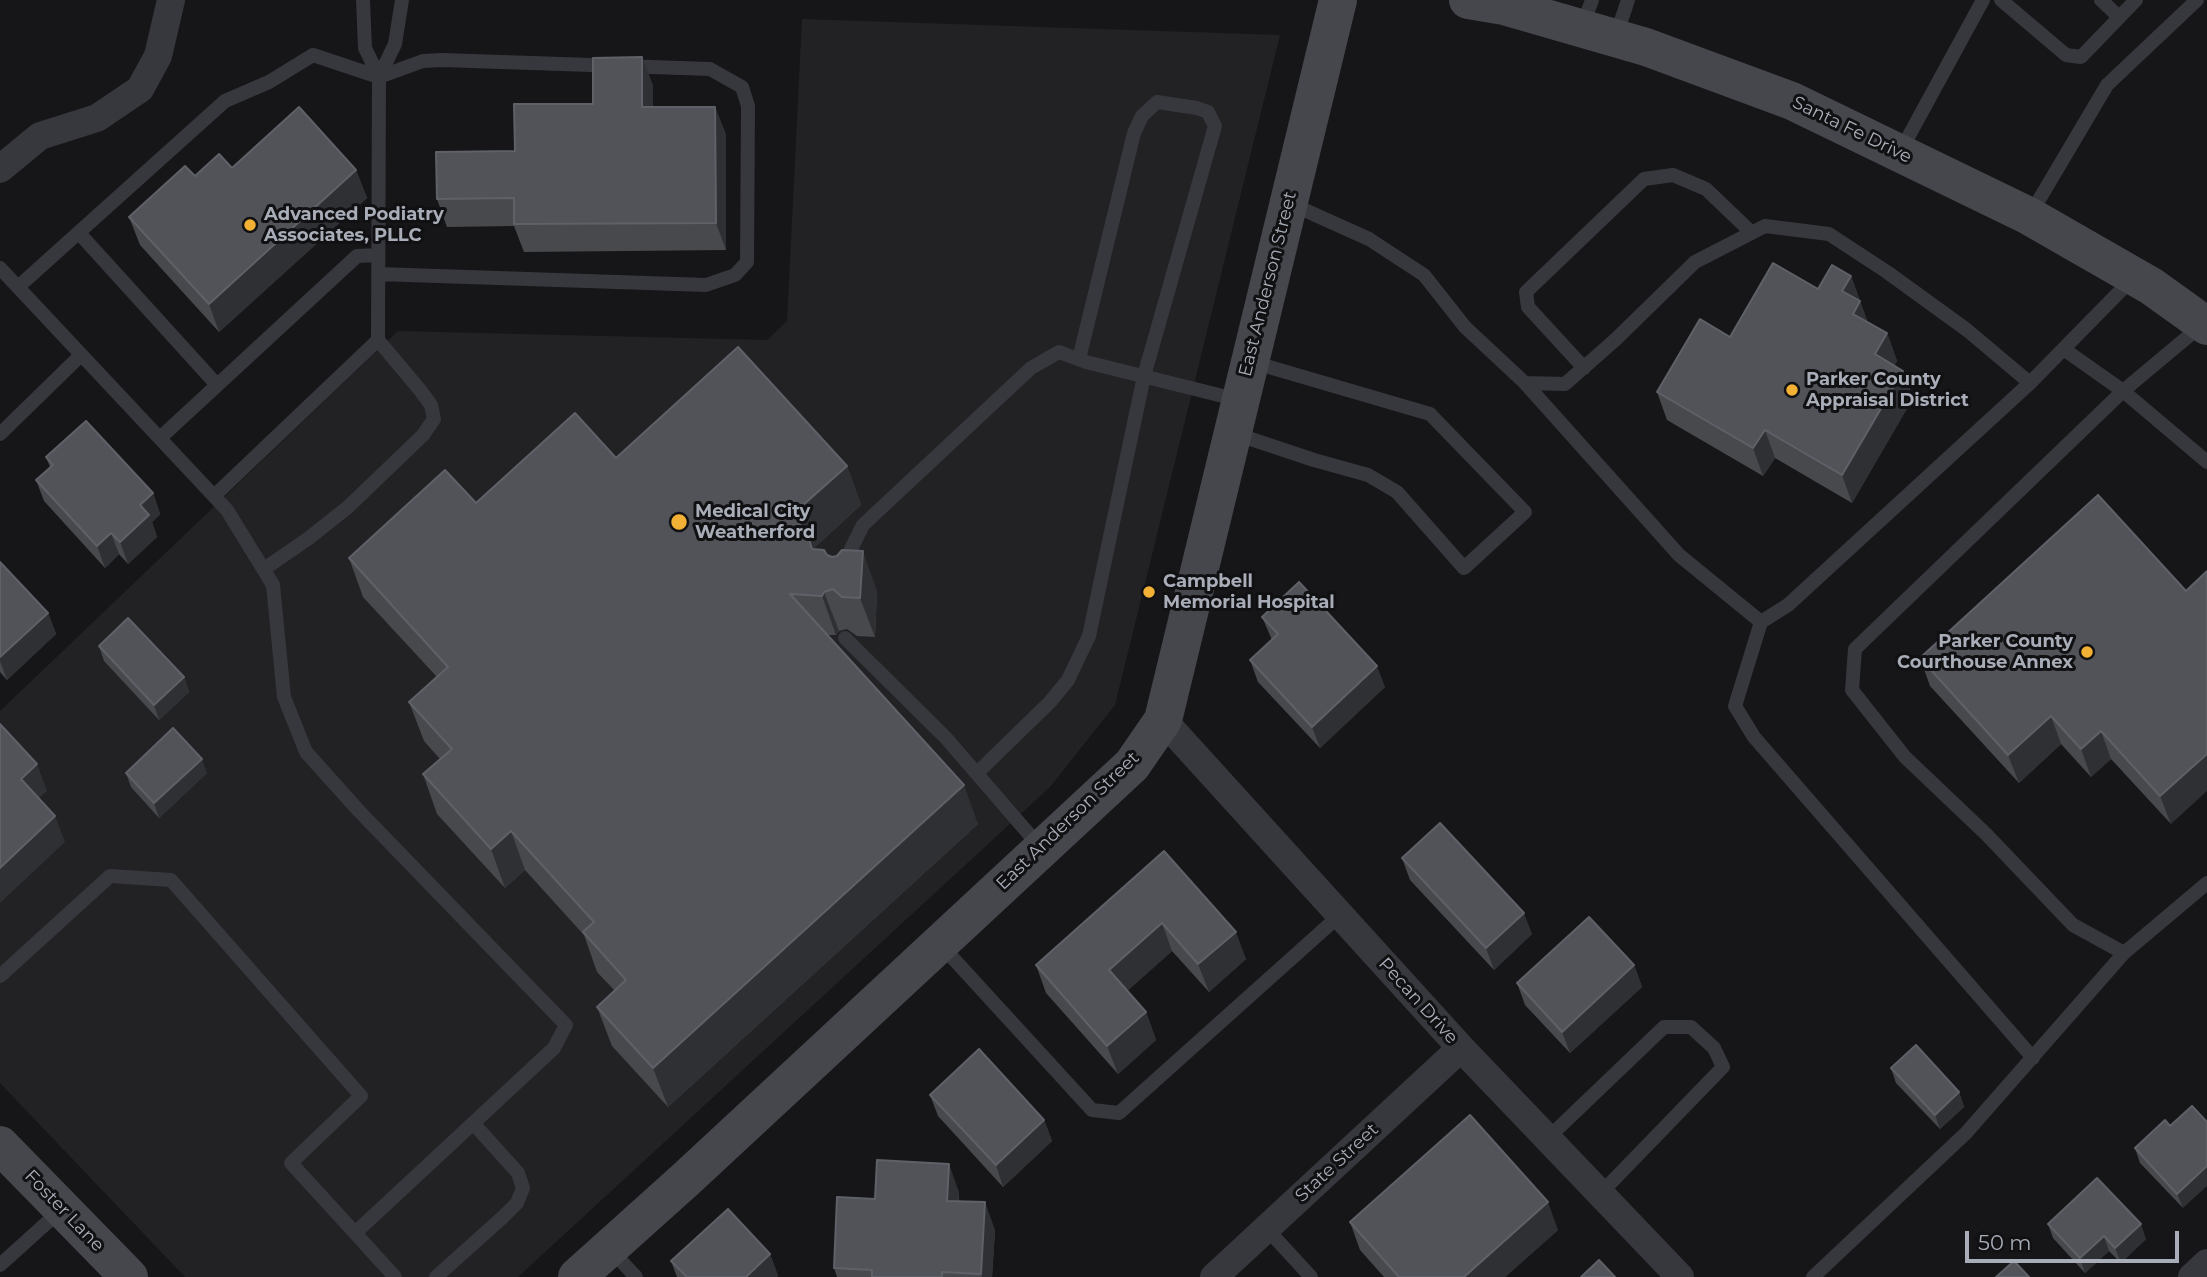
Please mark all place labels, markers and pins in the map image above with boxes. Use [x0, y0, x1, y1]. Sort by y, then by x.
place label: Advanced Podiatry Associates, PLLC [264, 204, 444, 246]
marker: Advanced Podiatry Associates, PLLC [242, 217, 258, 233]
place label: Parker County Appraisal District [1806, 369, 1969, 412]
marker: Parker County Appraisal District [1784, 382, 1800, 398]
place label: Medical City Weatherford [695, 501, 815, 544]
marker: Medical City Weatherford [669, 512, 689, 532]
place label: Campbell Memorial Hospital [1163, 571, 1335, 614]
marker: Campbell Memorial Hospital [1141, 584, 1157, 600]
place label: Parker County Courthouse Annex [1897, 631, 2073, 674]
marker: Parker County Courthouse Annex [2079, 644, 2095, 660]

